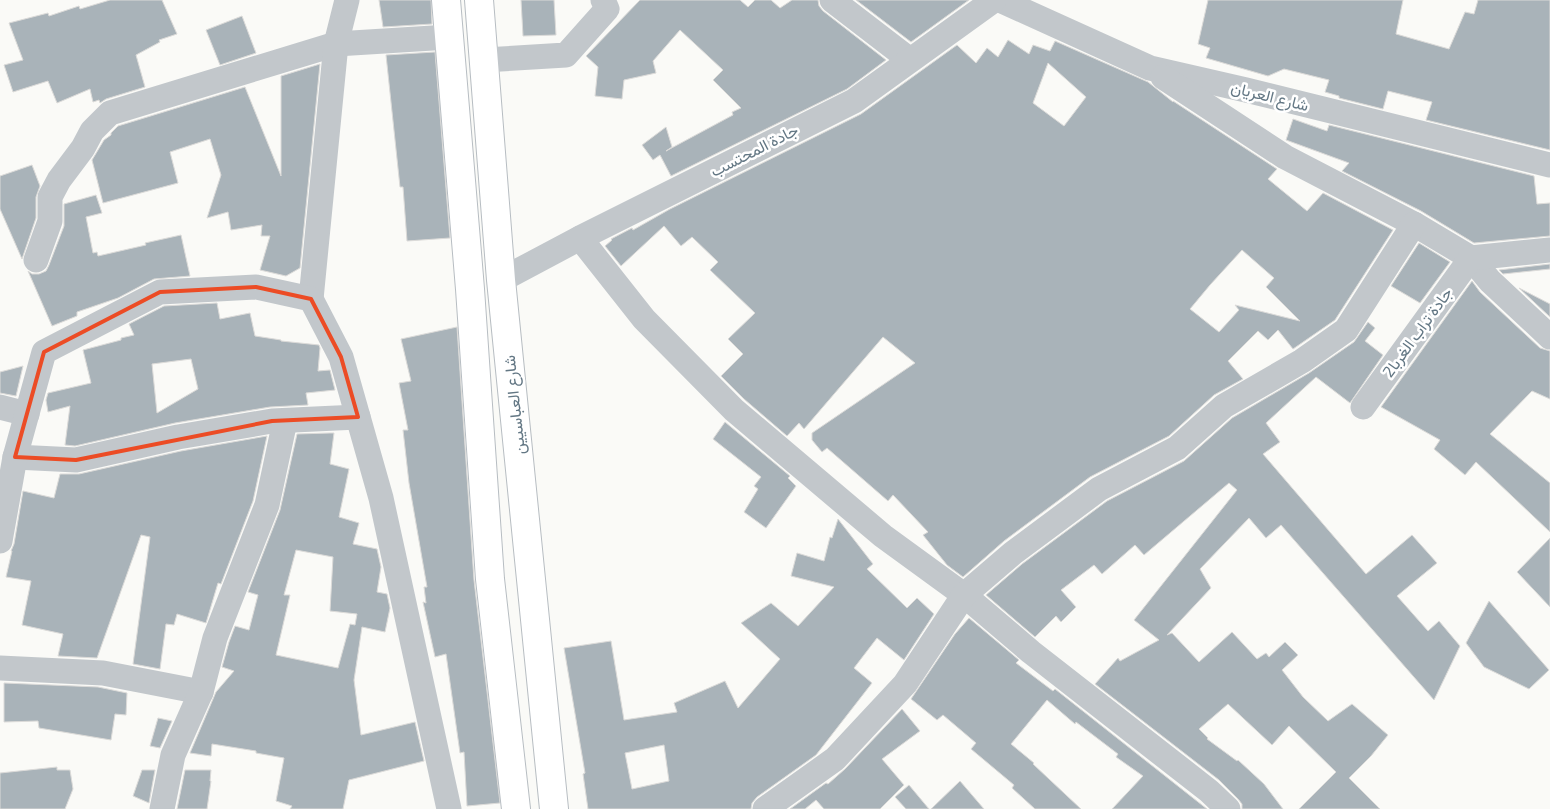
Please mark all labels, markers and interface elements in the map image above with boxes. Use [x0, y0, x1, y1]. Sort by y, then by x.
street label: شارع العريان [1229, 77, 1311, 117]
street label: جادة المحتسب [707, 119, 802, 181]
street label: جادة تراب الغربا2 [1378, 283, 1457, 381]
street label: شارع العباسيين [499, 354, 531, 456]

